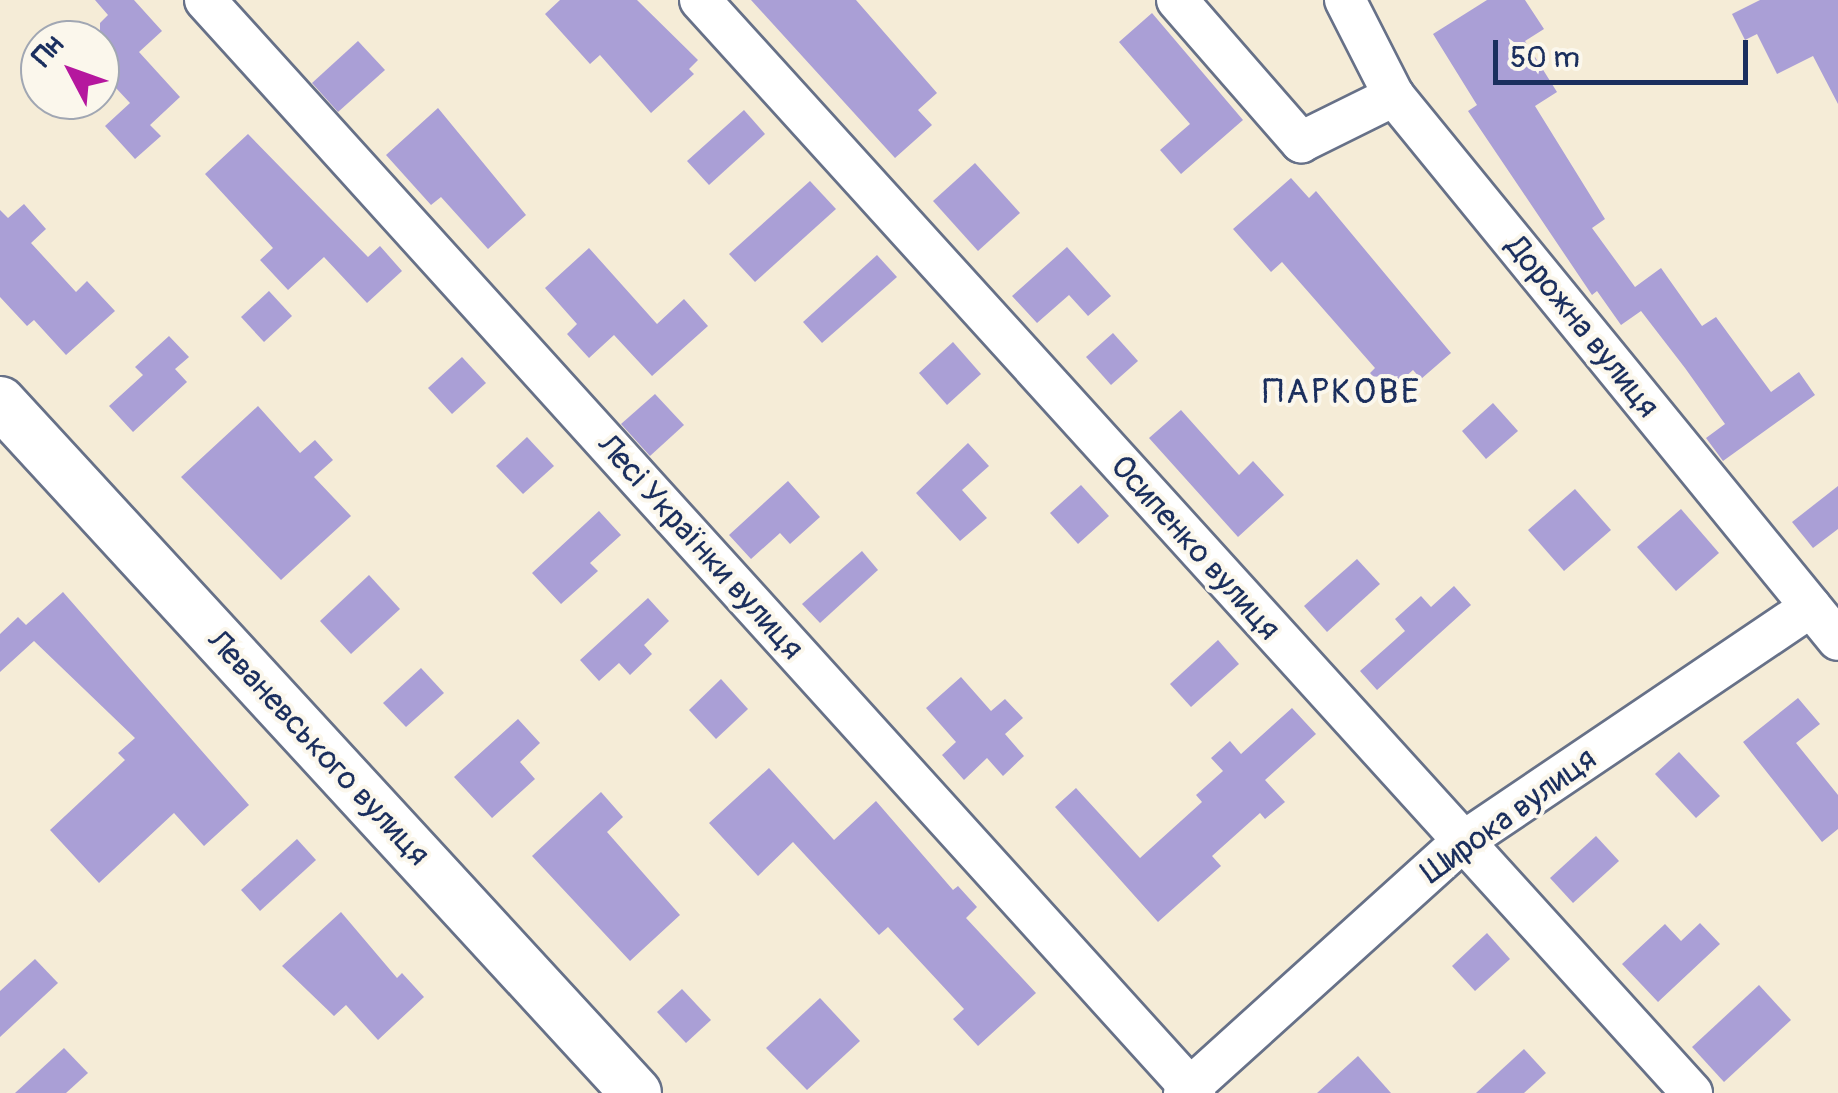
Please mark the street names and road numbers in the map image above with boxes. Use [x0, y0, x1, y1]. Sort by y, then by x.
street label: Дорожна вулиця [1497, 228, 1667, 426]
street label: Лесі Українки вулиця [589, 427, 811, 667]
street label: Осипенко вулиця [1102, 448, 1288, 648]
street label: Леваневського вулиця [199, 622, 437, 874]
street label: Широка вулиця [1414, 740, 1604, 892]

